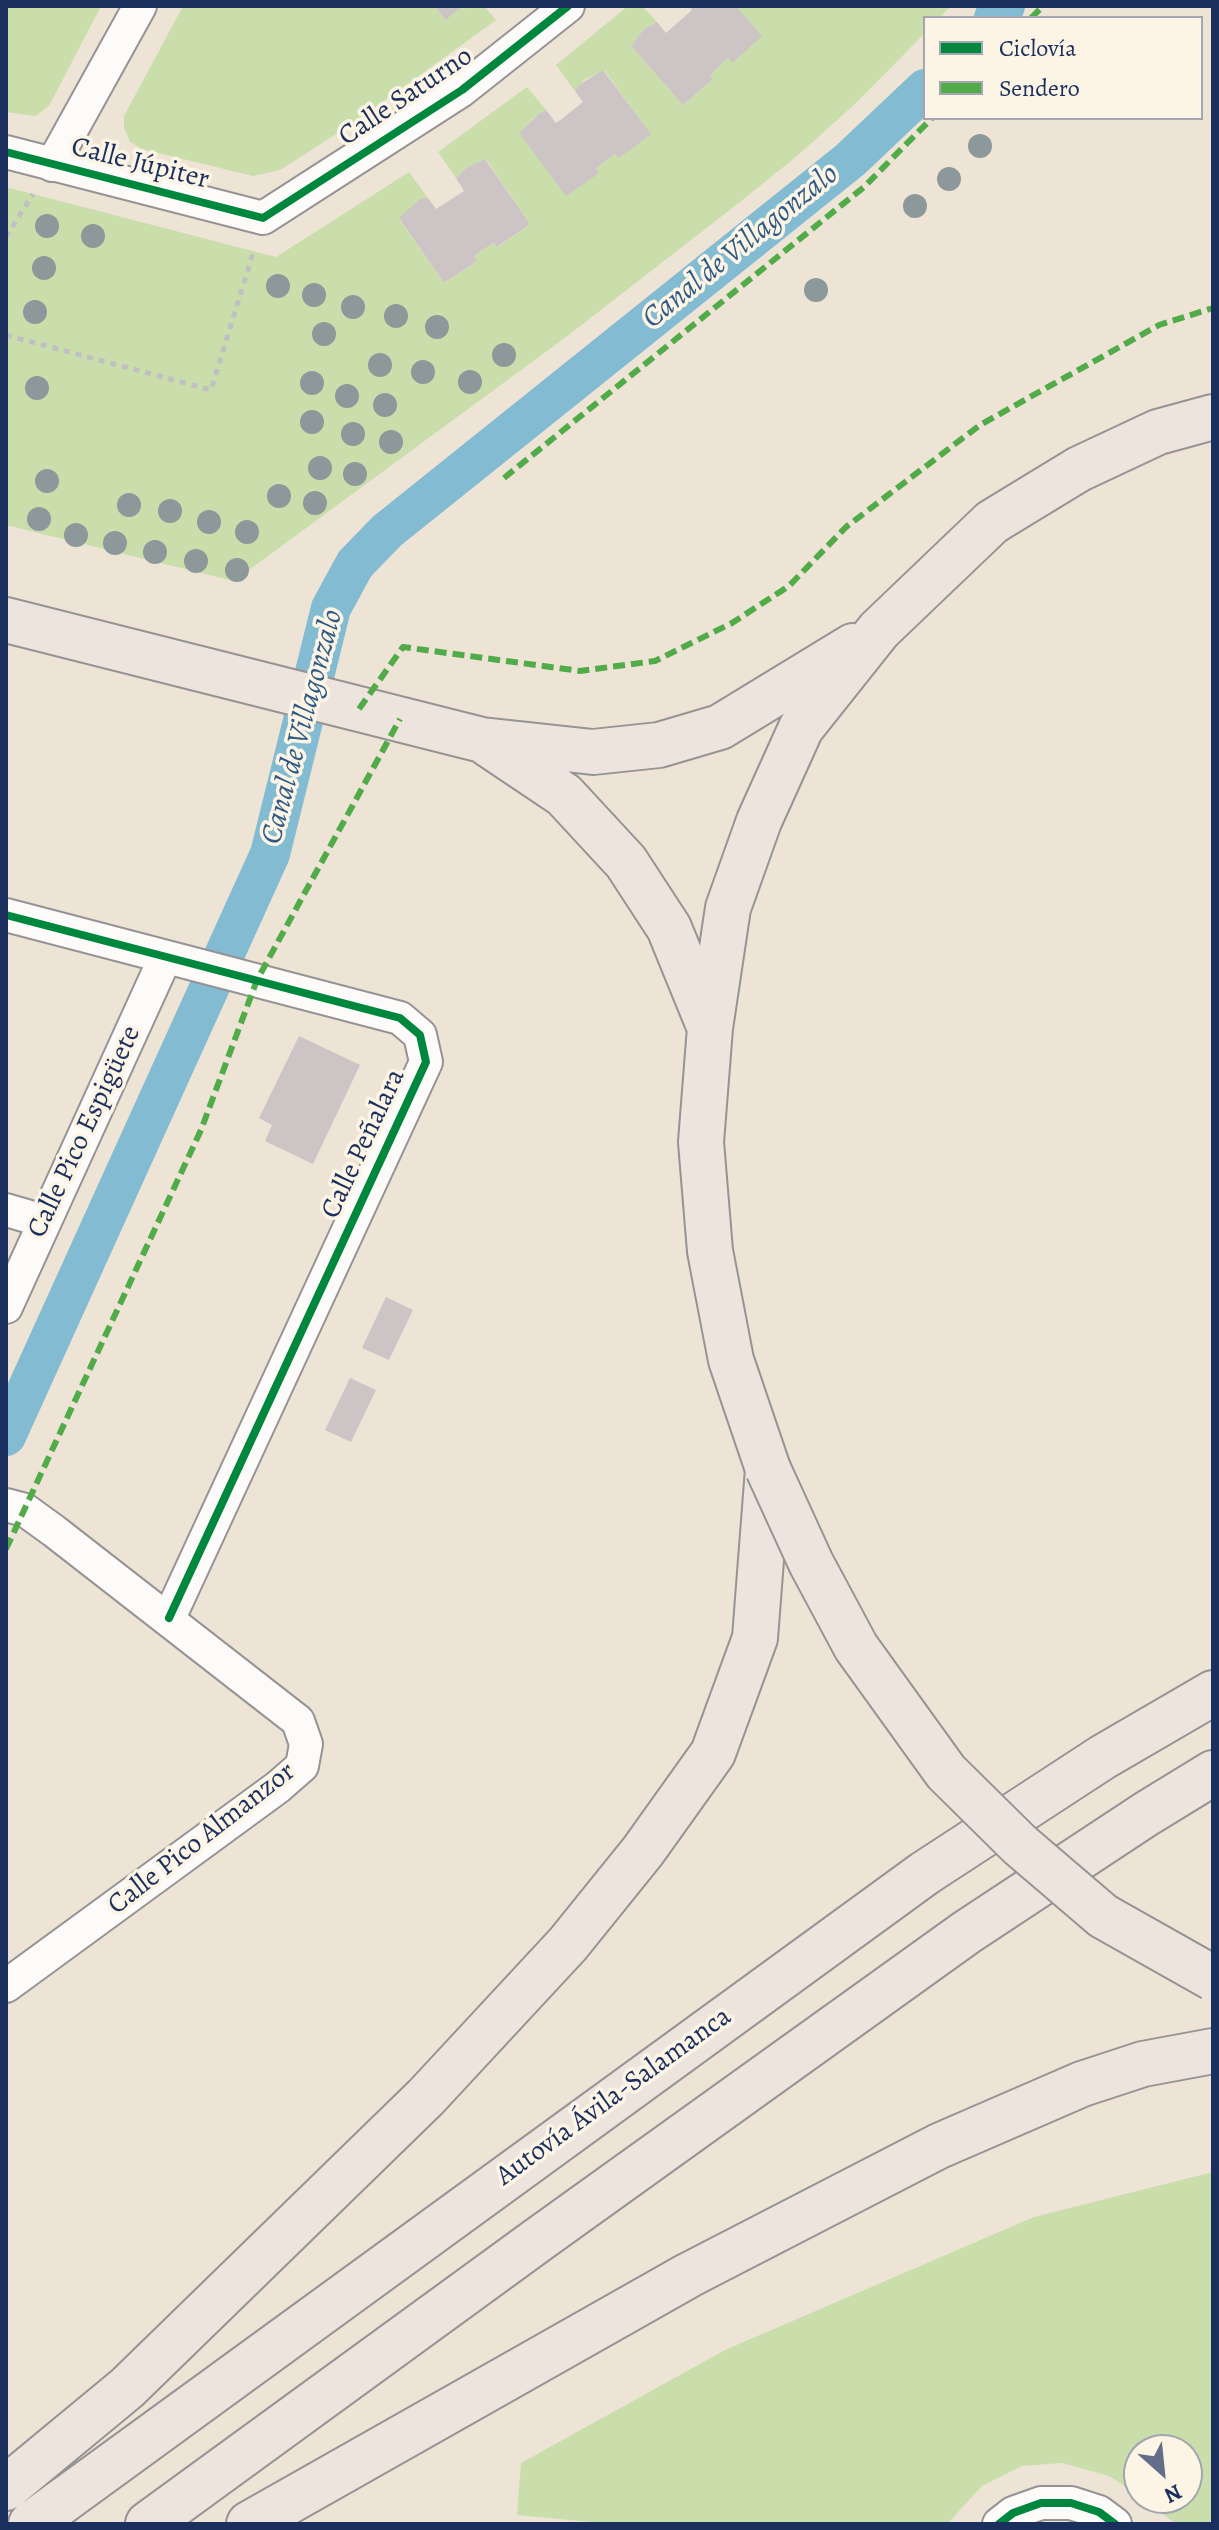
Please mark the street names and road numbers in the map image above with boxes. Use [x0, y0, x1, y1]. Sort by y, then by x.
street label: Calle Saturno [333, 40, 479, 154]
street label: Calle Júpiter [68, 131, 212, 197]
street label: Calle Pico Espigüete [21, 1021, 149, 1243]
street label: Calle Peñalara [315, 1064, 413, 1224]
street label: Calle Pico Almanzor [102, 1756, 302, 1922]
street label: Autovía Ávila-Salamanca [490, 2000, 738, 2194]

